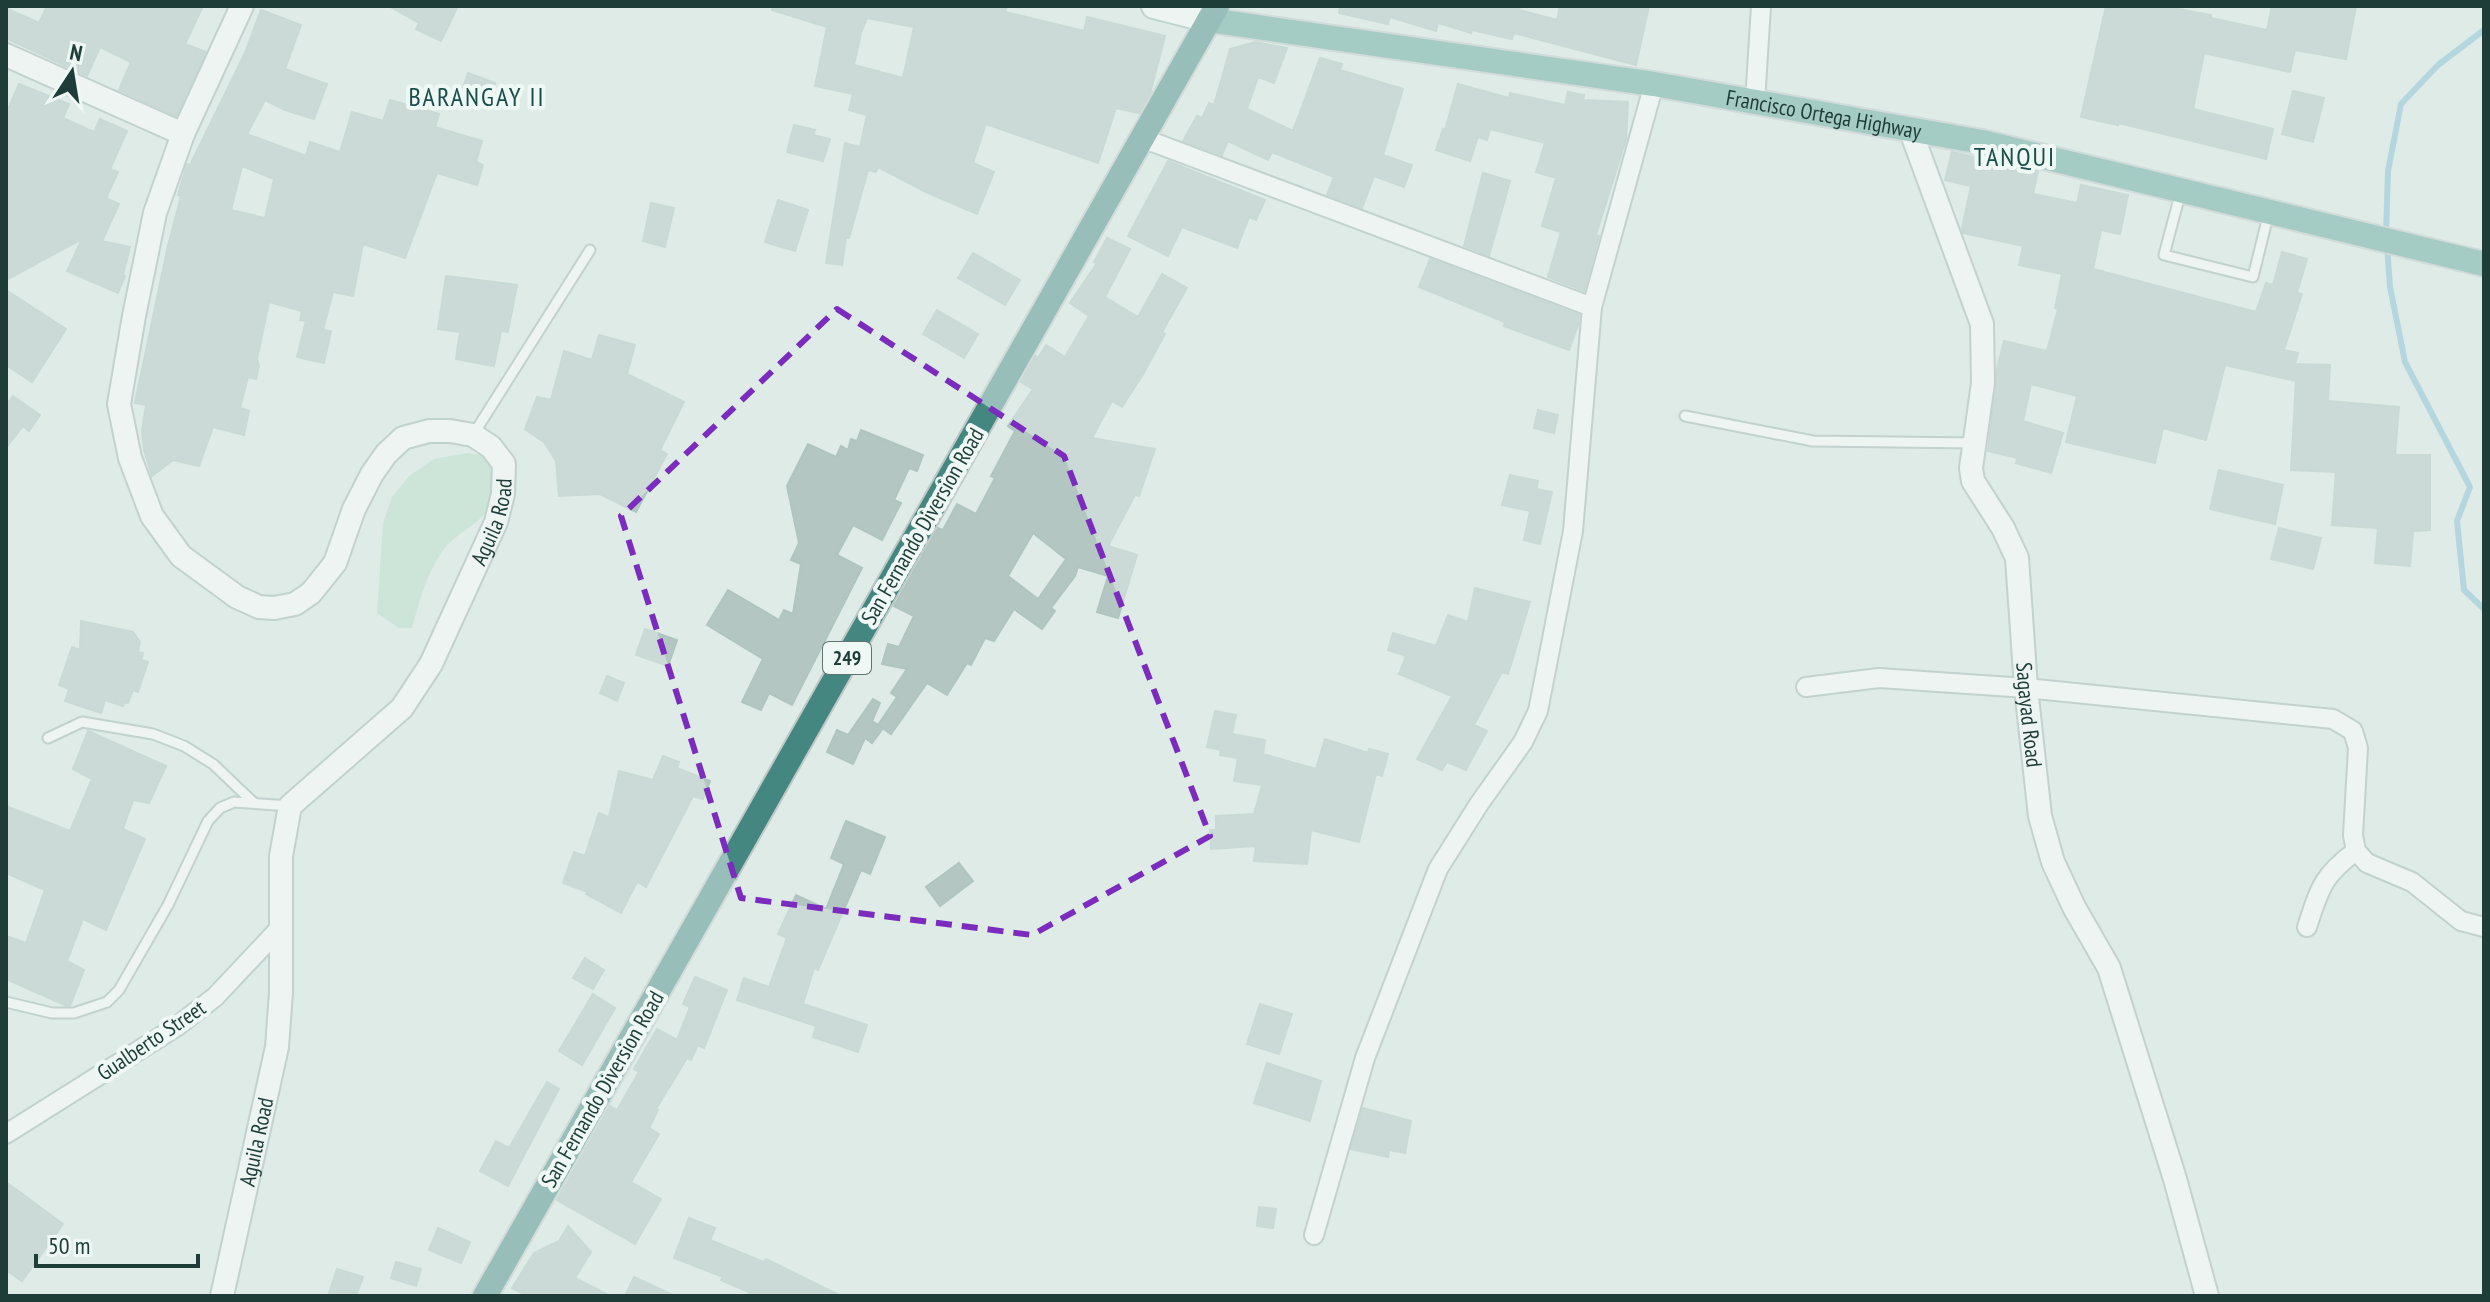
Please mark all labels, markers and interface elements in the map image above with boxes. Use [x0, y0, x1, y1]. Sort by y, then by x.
north arrow [32, 32, 112, 112]
text: N [67, 38, 85, 67]
district label: BARANGAY II [408, 80, 546, 113]
street label: Francisco Ortega Highway [1724, 83, 1924, 145]
district label: TANQUI [1974, 140, 2056, 173]
street label: San Fernando Diversion Road [854, 423, 990, 629]
street label: Aguila Road [464, 478, 518, 569]
road number: 249 [823, 642, 871, 674]
street label: Sagayad Road [2010, 661, 2049, 769]
street label: San Fernando Diversion Road [534, 986, 670, 1192]
street label: Gualberto Street [91, 993, 211, 1087]
street label: Aguila Road [233, 1095, 279, 1189]
scale bar [36, 1218, 198, 1268]
text: 50 m [48, 1230, 90, 1261]

